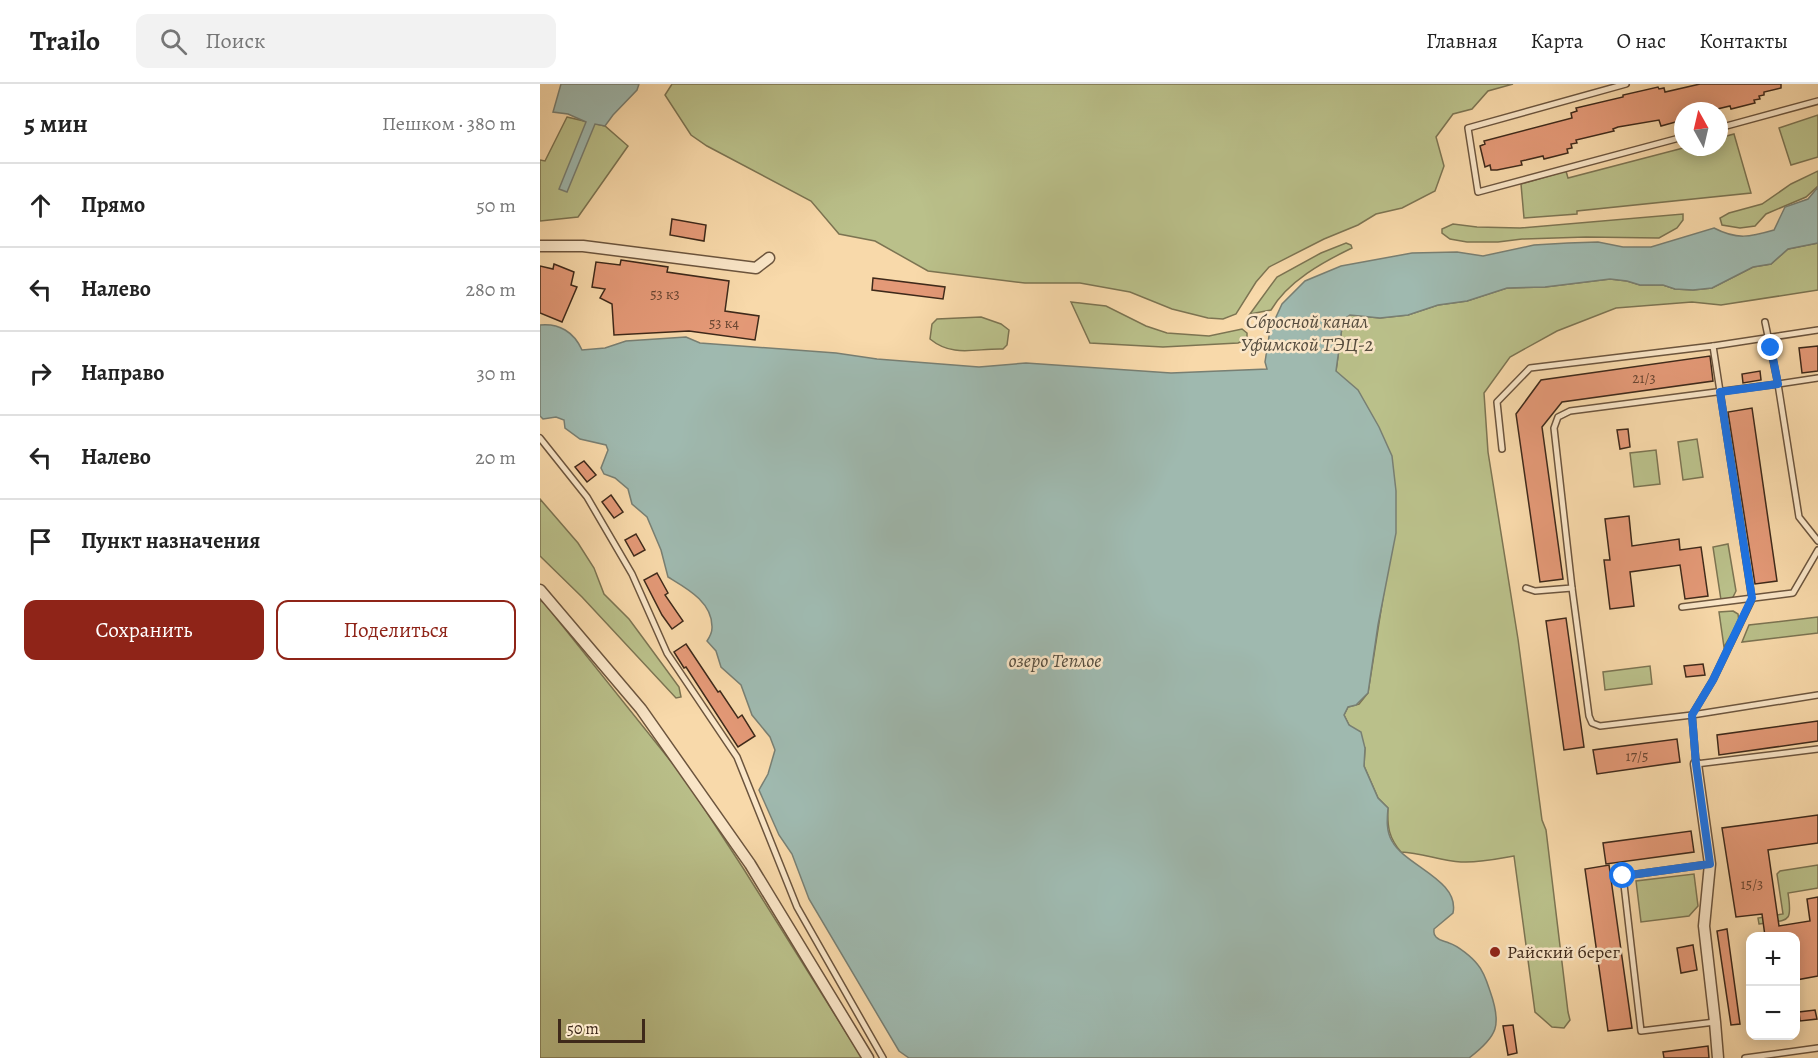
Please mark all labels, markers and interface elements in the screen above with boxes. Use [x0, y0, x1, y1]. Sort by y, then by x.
search box [136, 14, 556, 68]
text: Trailo [30, 22, 100, 60]
icon: search [157, 25, 190, 58]
text: Поиск [205, 26, 265, 56]
text: Главная [1426, 27, 1498, 55]
text: Карта [1531, 27, 1583, 55]
text: О нас [1616, 27, 1666, 55]
text: Контакты [1699, 27, 1788, 55]
north arrow [1674, 102, 1728, 156]
text: 5 мин [24, 106, 88, 141]
text: Пешком · 380 m [382, 110, 516, 137]
icon: ahead [24, 189, 57, 222]
text: Прямо [81, 190, 145, 220]
text: 50 m [476, 192, 516, 219]
icon: left [24, 273, 57, 306]
text: Налево [81, 274, 151, 304]
text: 280 m [466, 276, 516, 303]
house number: 53 к3 [650, 284, 680, 304]
water label: Сбросной канал Уфимской ТЭЦ-2 [1241, 308, 1374, 358]
house number: 53 к4 [709, 313, 739, 333]
route end [1757, 334, 1783, 360]
icon: right [24, 357, 57, 390]
text: Направо [81, 358, 164, 388]
text: 30 m [476, 360, 516, 387]
house number: 21/3 [1632, 368, 1656, 388]
icon: left [24, 441, 57, 474]
text: Налево [81, 442, 151, 472]
text: 20 m [475, 444, 516, 471]
icon: arrive [24, 525, 57, 558]
text: Пункт назначения [81, 526, 260, 556]
button: Сохранить [24, 600, 264, 660]
button: Поделиться [276, 600, 516, 660]
water label: озеро Теплое [1008, 647, 1102, 674]
house number: 17/5 [1626, 746, 1648, 766]
route start [1609, 862, 1635, 888]
house number: 15/3 [1741, 874, 1763, 894]
map controls [1746, 932, 1800, 1040]
button: + [1746, 932, 1800, 986]
place label: Райский берег [1507, 940, 1621, 964]
marker: Райский берег [1488, 945, 1502, 959]
button: − [1746, 986, 1800, 1040]
scale bar [558, 1016, 645, 1044]
text: 50 m [567, 1018, 599, 1040]

